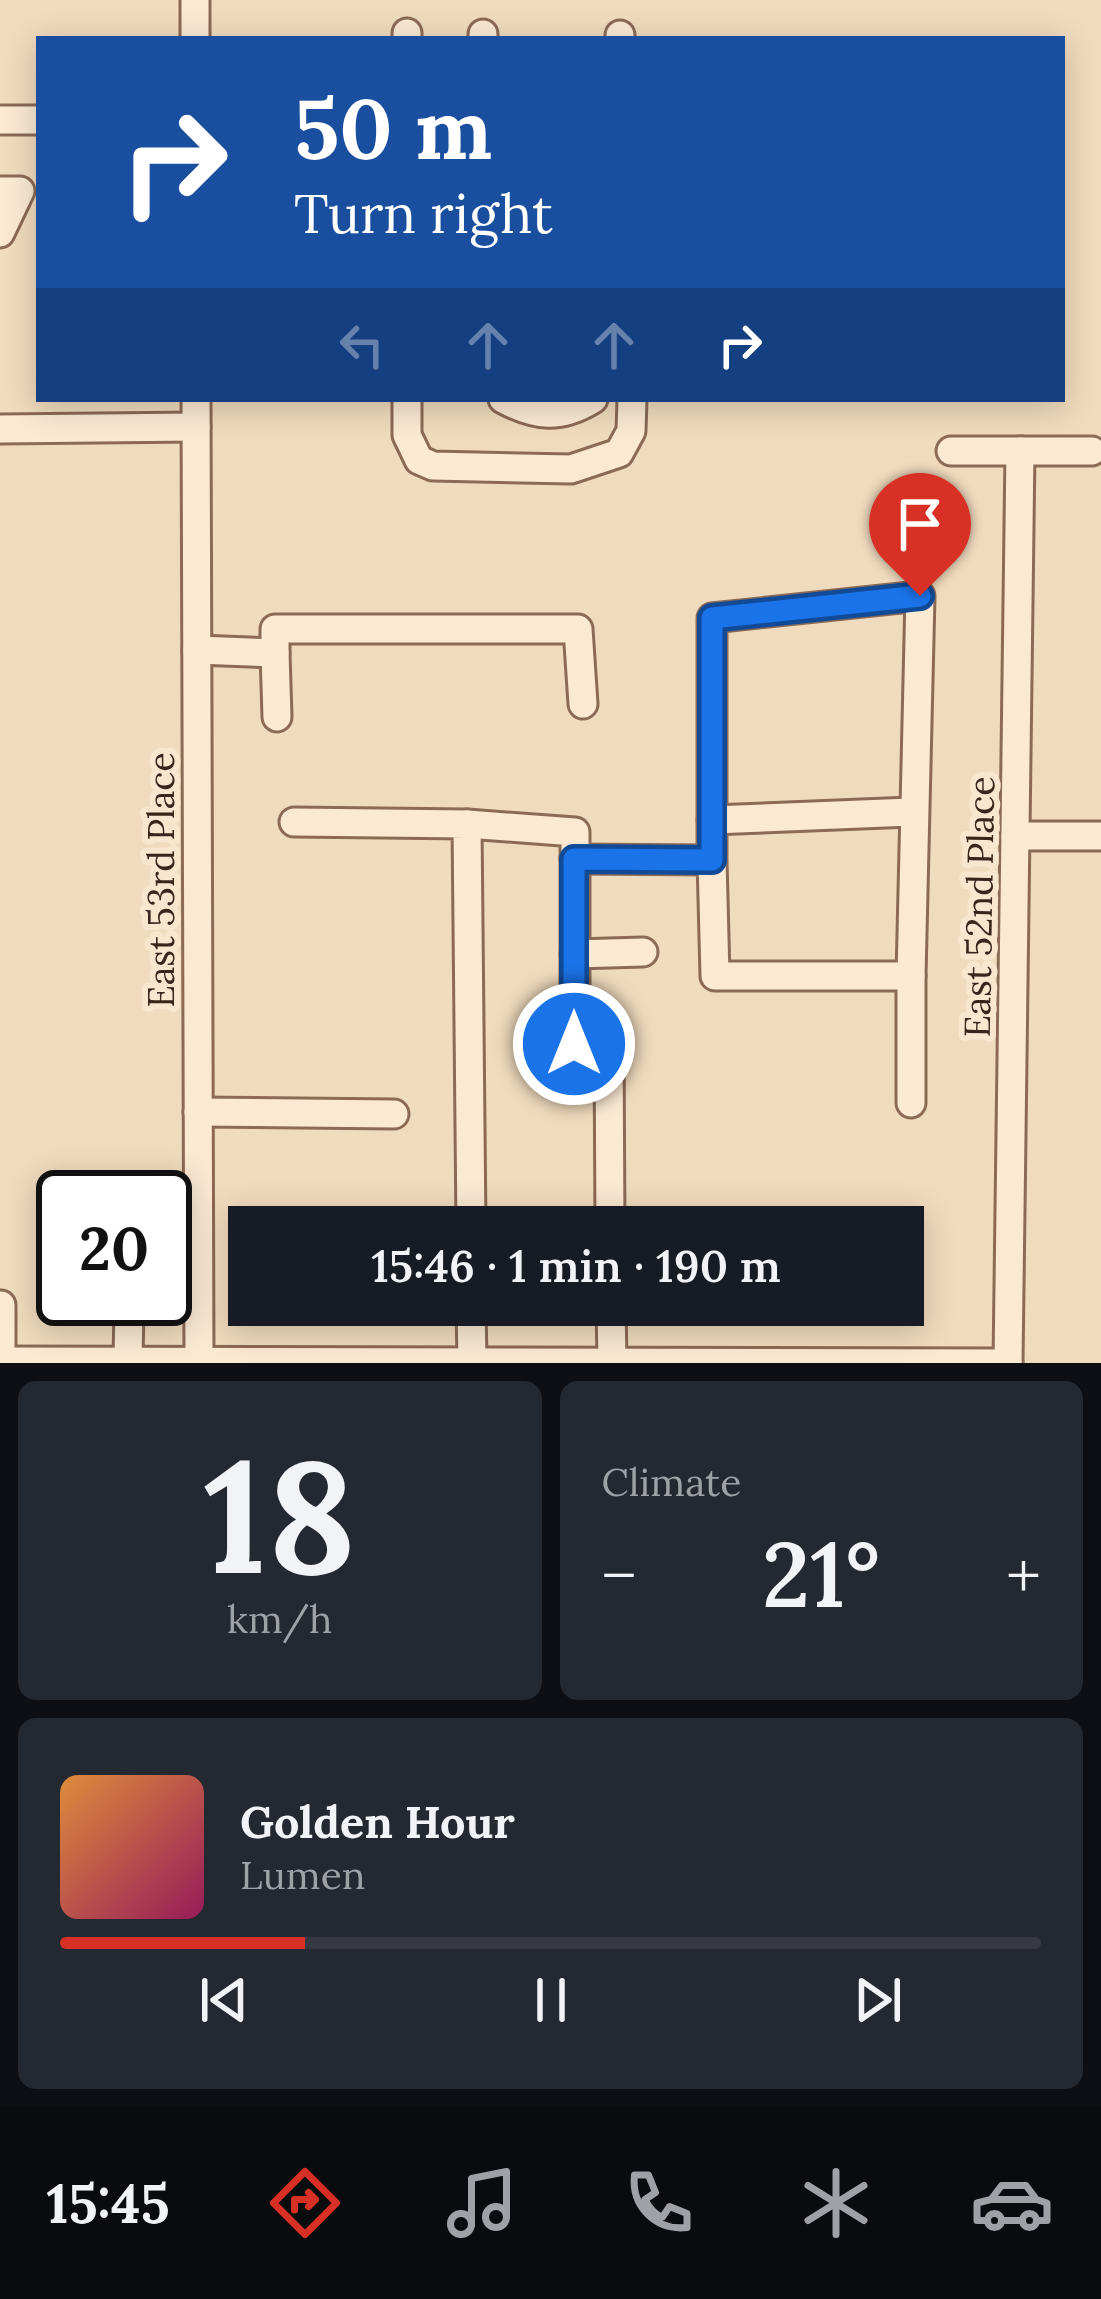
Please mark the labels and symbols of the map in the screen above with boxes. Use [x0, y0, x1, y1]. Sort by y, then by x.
pin [869, 473, 971, 596]
street label: East 53rd Place [138, 752, 184, 1008]
street label: East 52nd Place [954, 776, 1004, 1038]
position arrow [511, 981, 637, 1107]
speed limit sign: 20 [36, 1170, 192, 1326]

